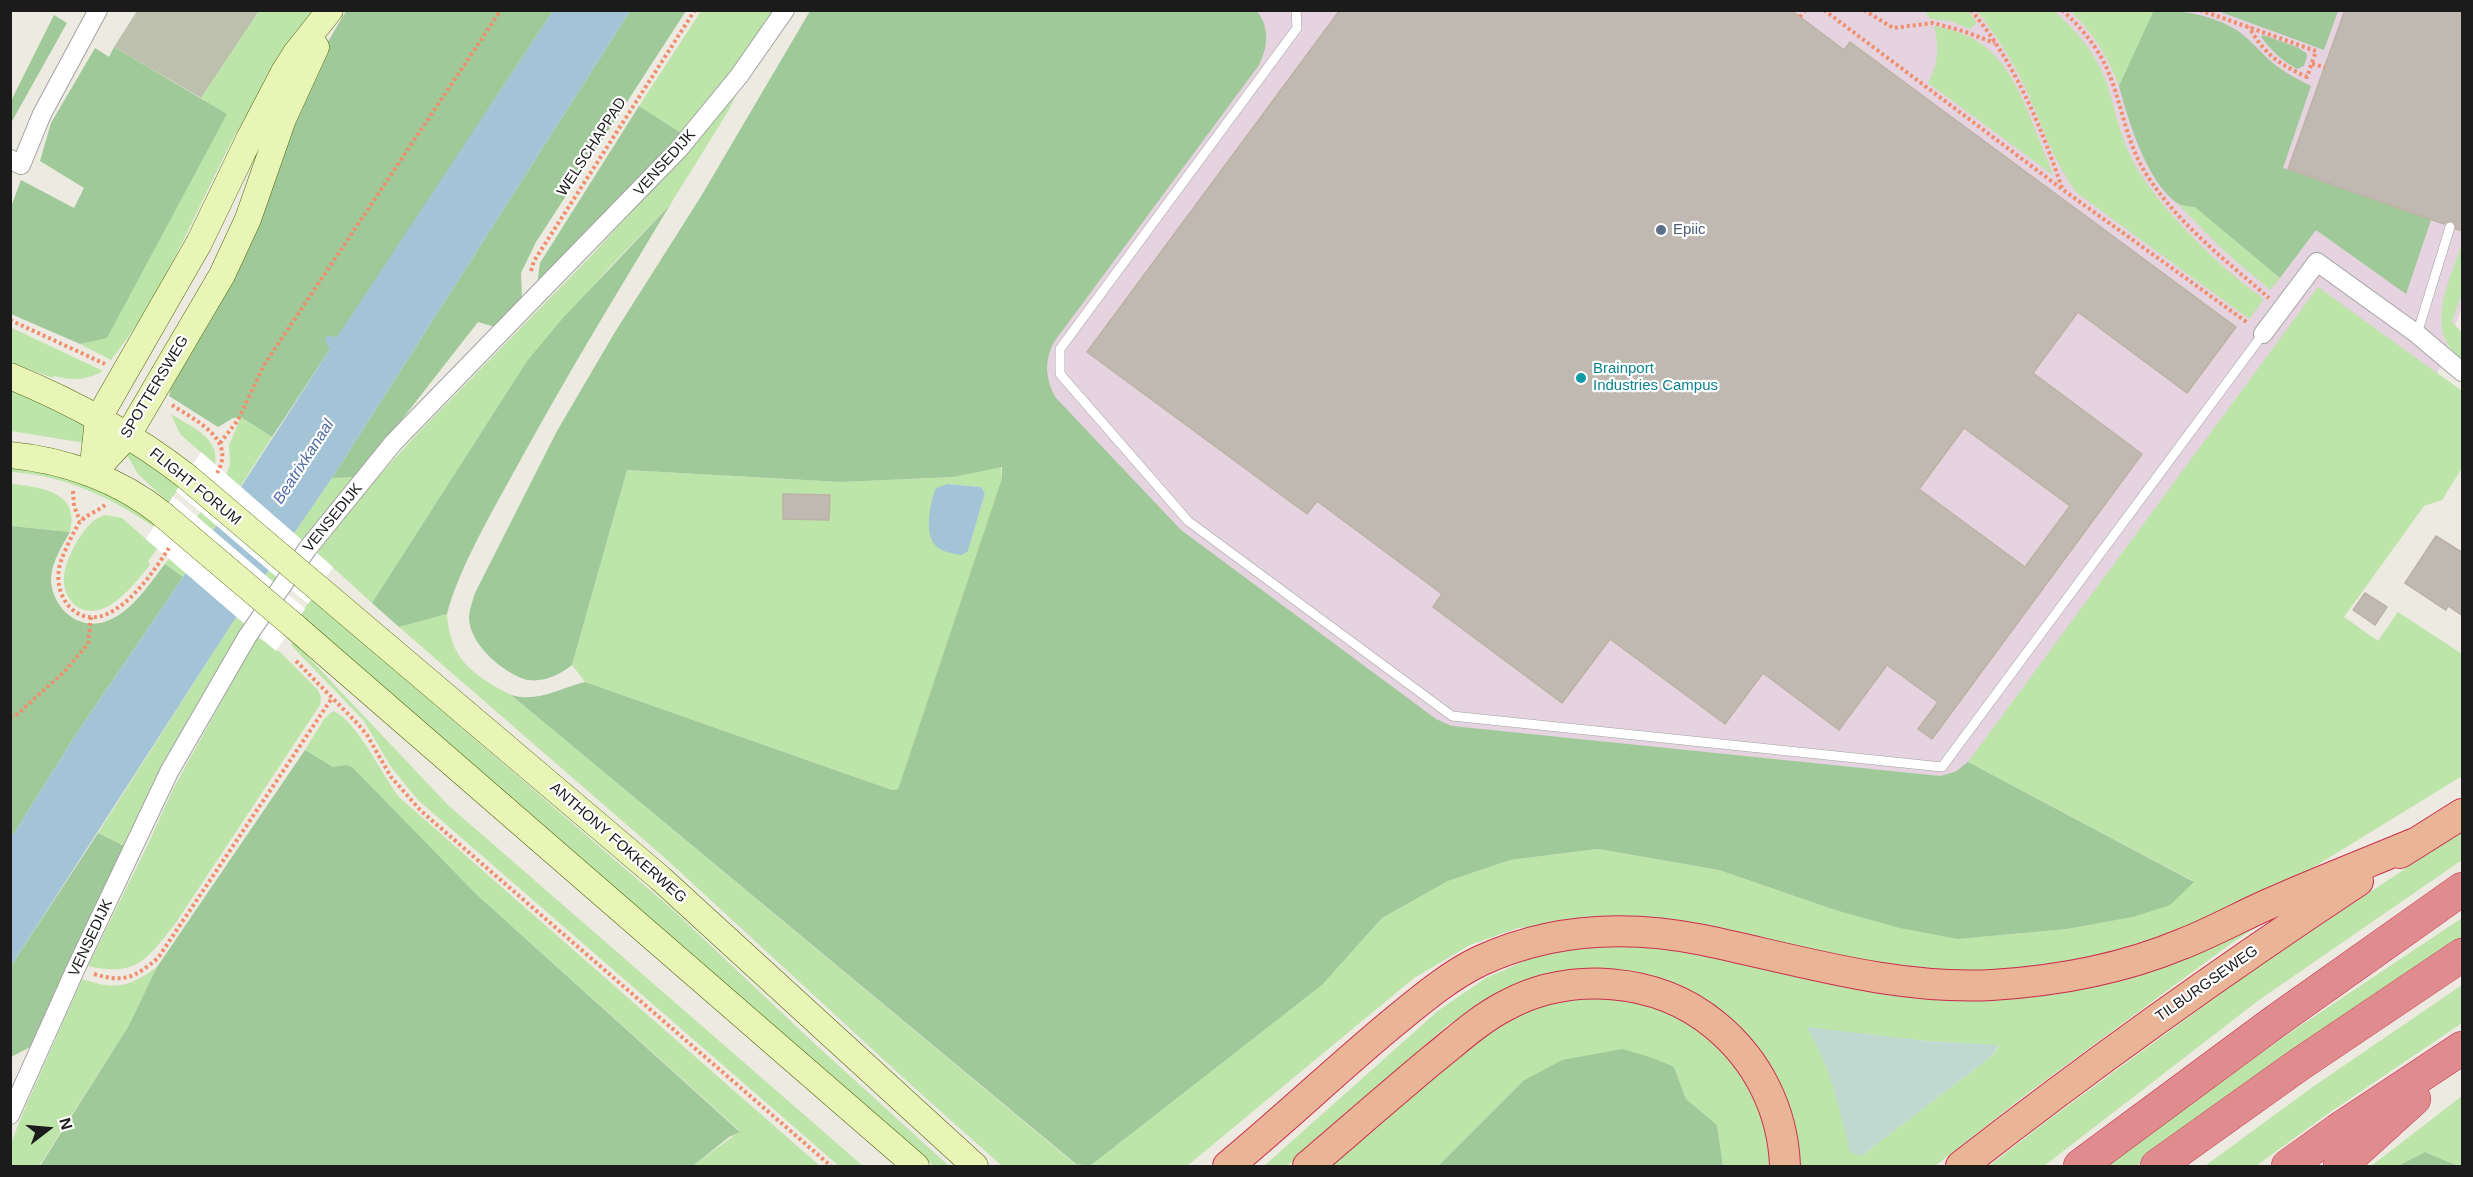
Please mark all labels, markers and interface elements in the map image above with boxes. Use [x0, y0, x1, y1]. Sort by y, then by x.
street label: WELSCHAPPAD [553, 94, 631, 200]
street label: VENSEDIJK [630, 126, 700, 200]
place label: Epiic [1673, 221, 1706, 239]
marker: Epiic [1654, 223, 1668, 237]
street label: SPOTTERSWEG [117, 332, 193, 442]
place label: Brainport Industries Campus [1593, 360, 1718, 395]
marker: Brainport Industries Campus [1574, 371, 1588, 385]
water label: Beatrixkanaal [270, 416, 338, 508]
street label: FLIGHT FORUM [146, 445, 244, 529]
street label: VENSEDIJK [300, 480, 366, 556]
street label: ANTHONY FOKKERWEG [546, 779, 690, 907]
street label: VENSEDIJK [65, 896, 117, 980]
street label: TILBURGSEWEG [2152, 942, 2262, 1026]
north arrow [18, 1099, 78, 1159]
text: N [56, 1116, 76, 1132]

